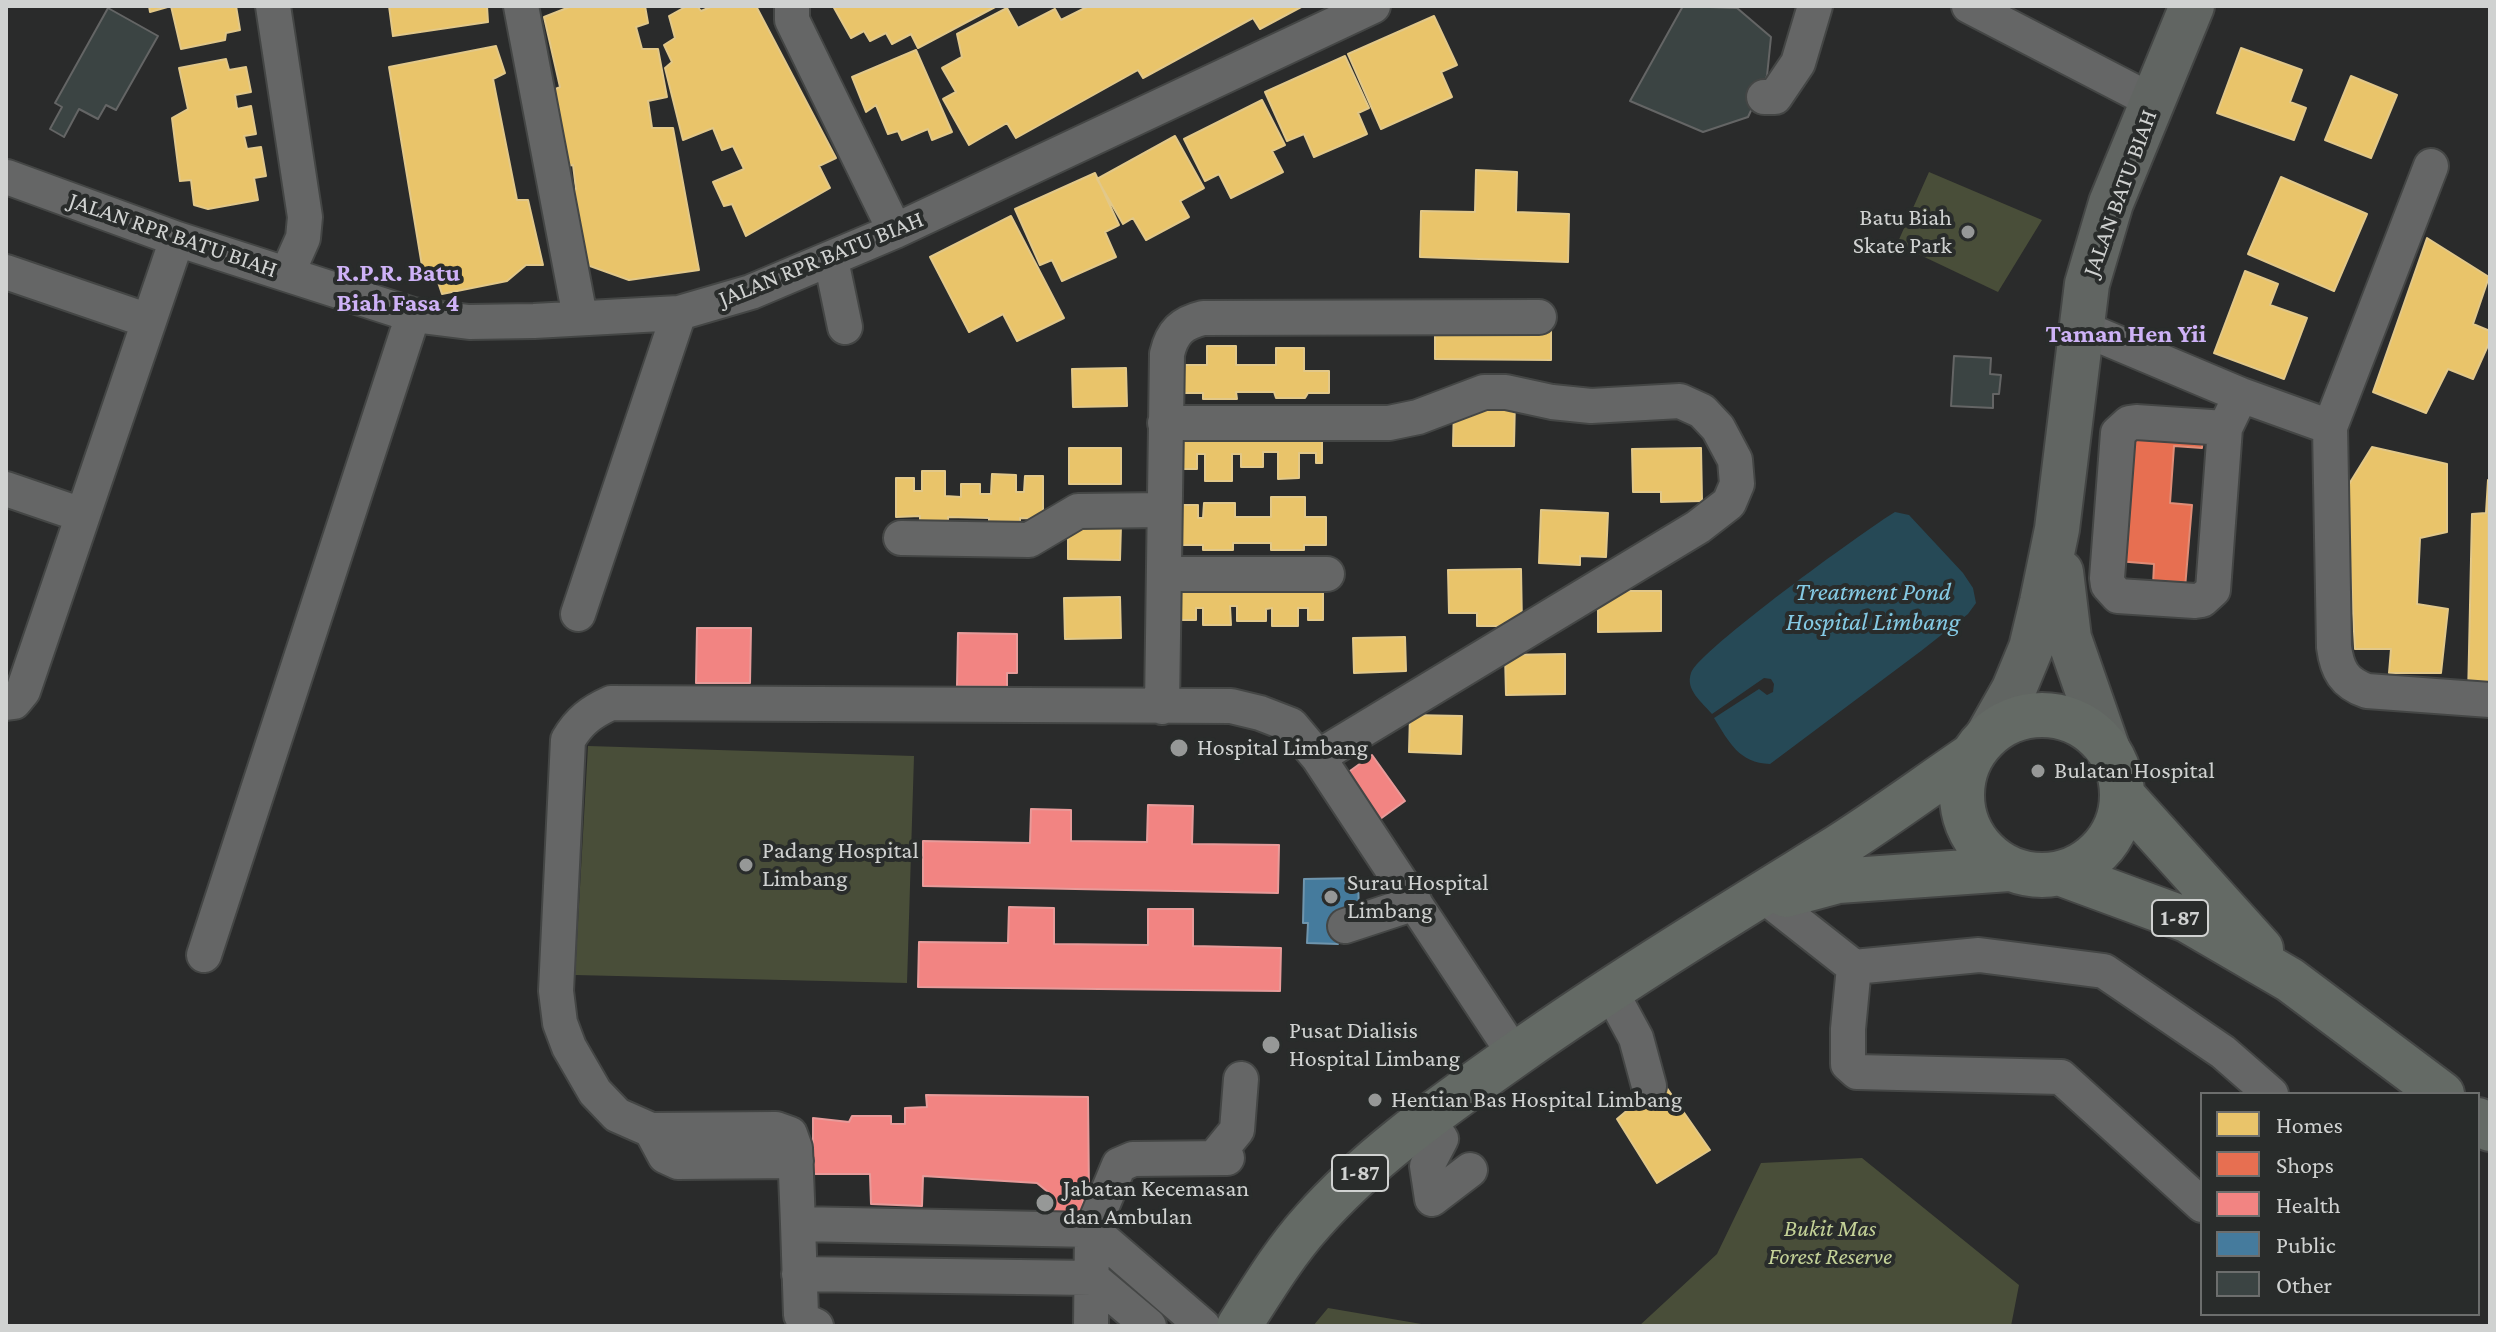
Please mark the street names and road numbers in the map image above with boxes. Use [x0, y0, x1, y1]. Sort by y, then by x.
street label: JALAN BATU BIAH [2076, 106, 2164, 280]
street label: JALAN RPR BATU BIAH [65, 186, 281, 284]
street label: JALAN RPR BATU BIAH [714, 205, 928, 313]
road number: 1-87 [2152, 900, 2208, 936]
road number: 1-87 [1332, 1155, 1388, 1191]

